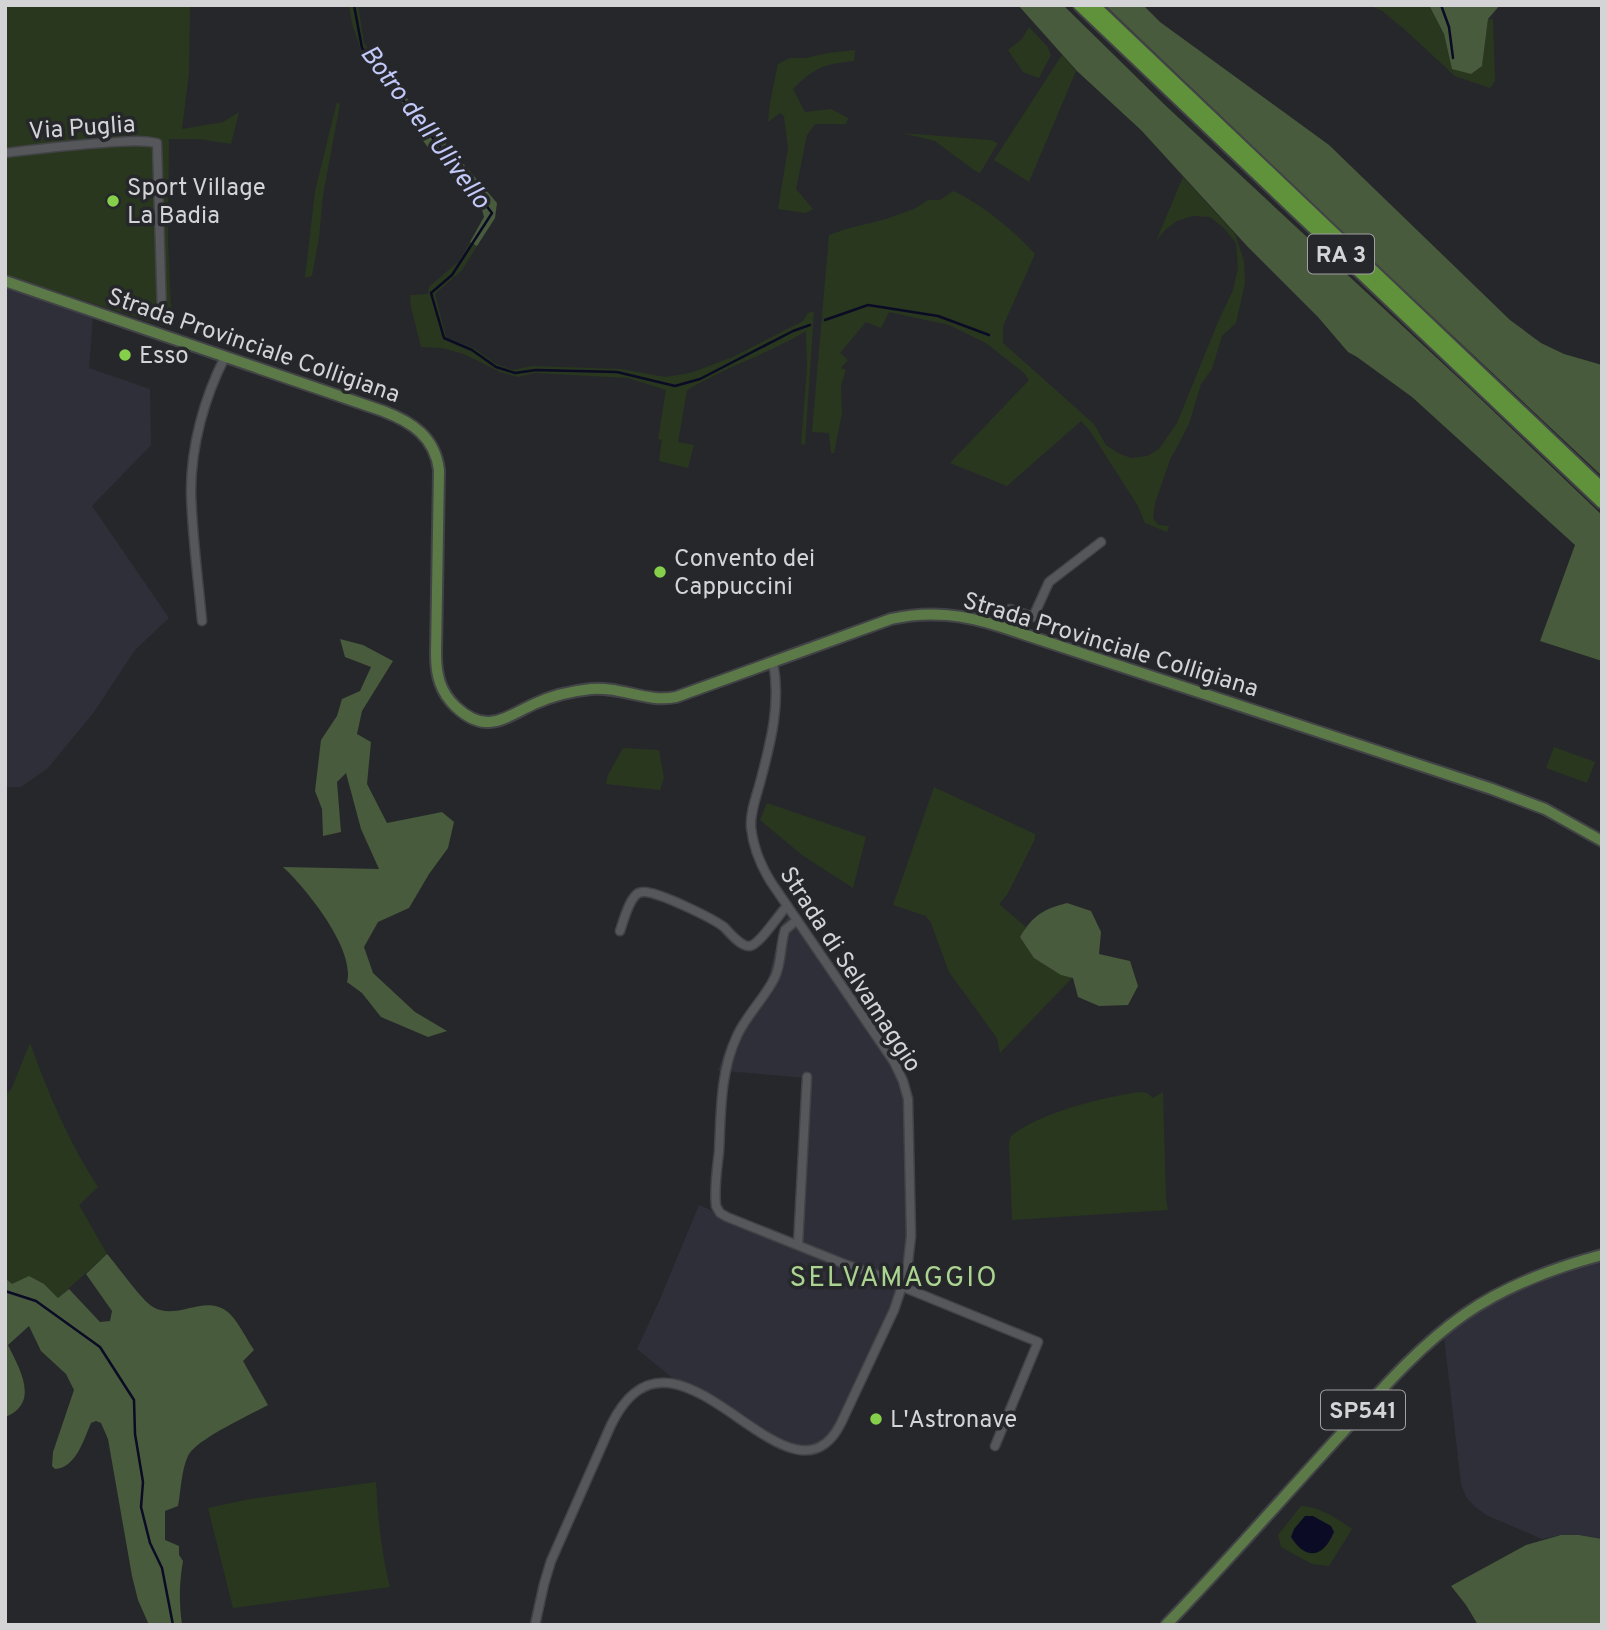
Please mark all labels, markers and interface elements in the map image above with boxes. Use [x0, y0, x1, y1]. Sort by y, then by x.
water label: Botro dell'Ulivello [352, 39, 496, 216]
street label: Via Puglia [28, 110, 136, 148]
place label: Sport Village La Badia [127, 174, 266, 232]
marker: Sport Village La Badia [105, 193, 121, 209]
road number: RA 3 [1308, 234, 1374, 274]
street label: Strada Provinciale Colligiana [103, 283, 404, 411]
place label: Esso [139, 342, 189, 372]
marker: Esso [117, 347, 133, 363]
place label: Convento dei Cappuccini [674, 545, 815, 603]
marker: Convento dei Cappuccini [652, 564, 668, 580]
street label: Strada Provinciale Colligiana [959, 587, 1262, 705]
street label: Strada di Selvamaggio [772, 862, 927, 1078]
district label: SELVAMAGGIO [789, 1261, 999, 1297]
road number: SP541 [1321, 1390, 1405, 1429]
place label: L'Astronave [890, 1406, 1017, 1436]
marker: L'Astronave [868, 1411, 884, 1427]

